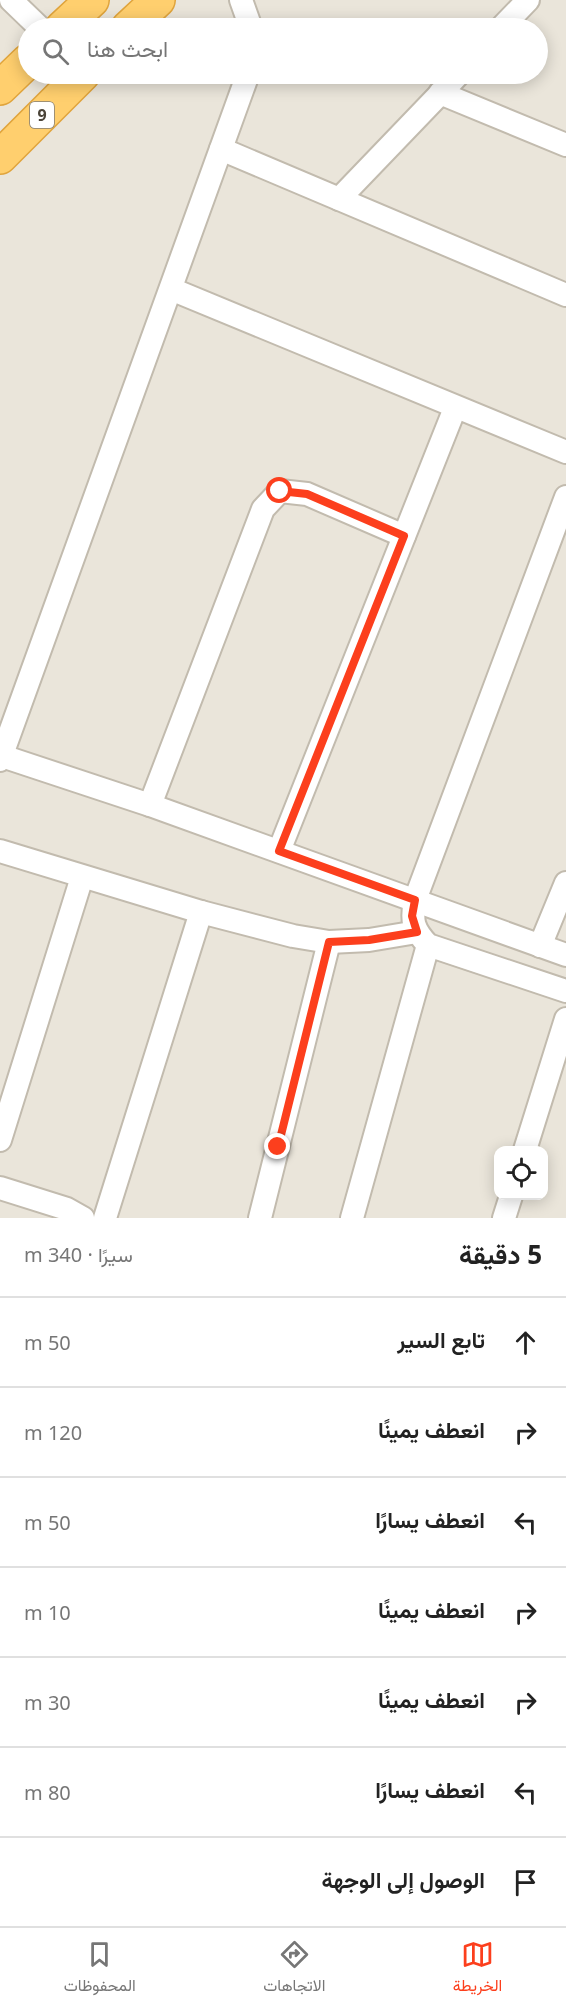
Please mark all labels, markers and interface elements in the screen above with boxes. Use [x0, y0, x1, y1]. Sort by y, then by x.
search box [18, 18, 548, 84]
text: ابحث هنا [87, 33, 168, 63]
icon: search [39, 35, 72, 68]
road number: 9 [30, 102, 54, 128]
route start [266, 477, 292, 503]
route end [264, 1133, 290, 1159]
map controls [494, 1146, 548, 1200]
button: locate [494, 1146, 548, 1200]
text: 5 دقيقة [459, 1236, 542, 1272]
text: سيرًا · 340 m [24, 1241, 133, 1268]
text: تابع السير [397, 1324, 485, 1354]
icon: ahead [509, 1326, 542, 1359]
text: 50 m [24, 1329, 71, 1356]
text: انعطف يمينًا [378, 1414, 485, 1444]
icon: right [509, 1416, 542, 1449]
text: 120 m [24, 1419, 82, 1446]
text: انعطف يسارًا [375, 1504, 485, 1534]
icon: left [509, 1506, 542, 1539]
text: 50 m [24, 1509, 71, 1536]
text: انعطف يمينًا [378, 1594, 485, 1624]
icon: right [509, 1596, 542, 1629]
text: 10 m [24, 1599, 71, 1626]
text: انعطف يمينًا [378, 1684, 485, 1714]
icon: right [509, 1686, 542, 1719]
text: 30 m [24, 1689, 71, 1716]
text: انعطف يسارًا [375, 1774, 485, 1804]
icon: left [509, 1776, 542, 1809]
text: 80 m [24, 1779, 71, 1806]
text: الوصول إلى الوجهة [321, 1864, 485, 1894]
icon: arrive [509, 1866, 542, 1899]
tab: المحفوظات [64, 1938, 136, 2000]
tab: الاتجاهات [263, 1938, 325, 2000]
tab: الخريطة [453, 1938, 502, 2000]

